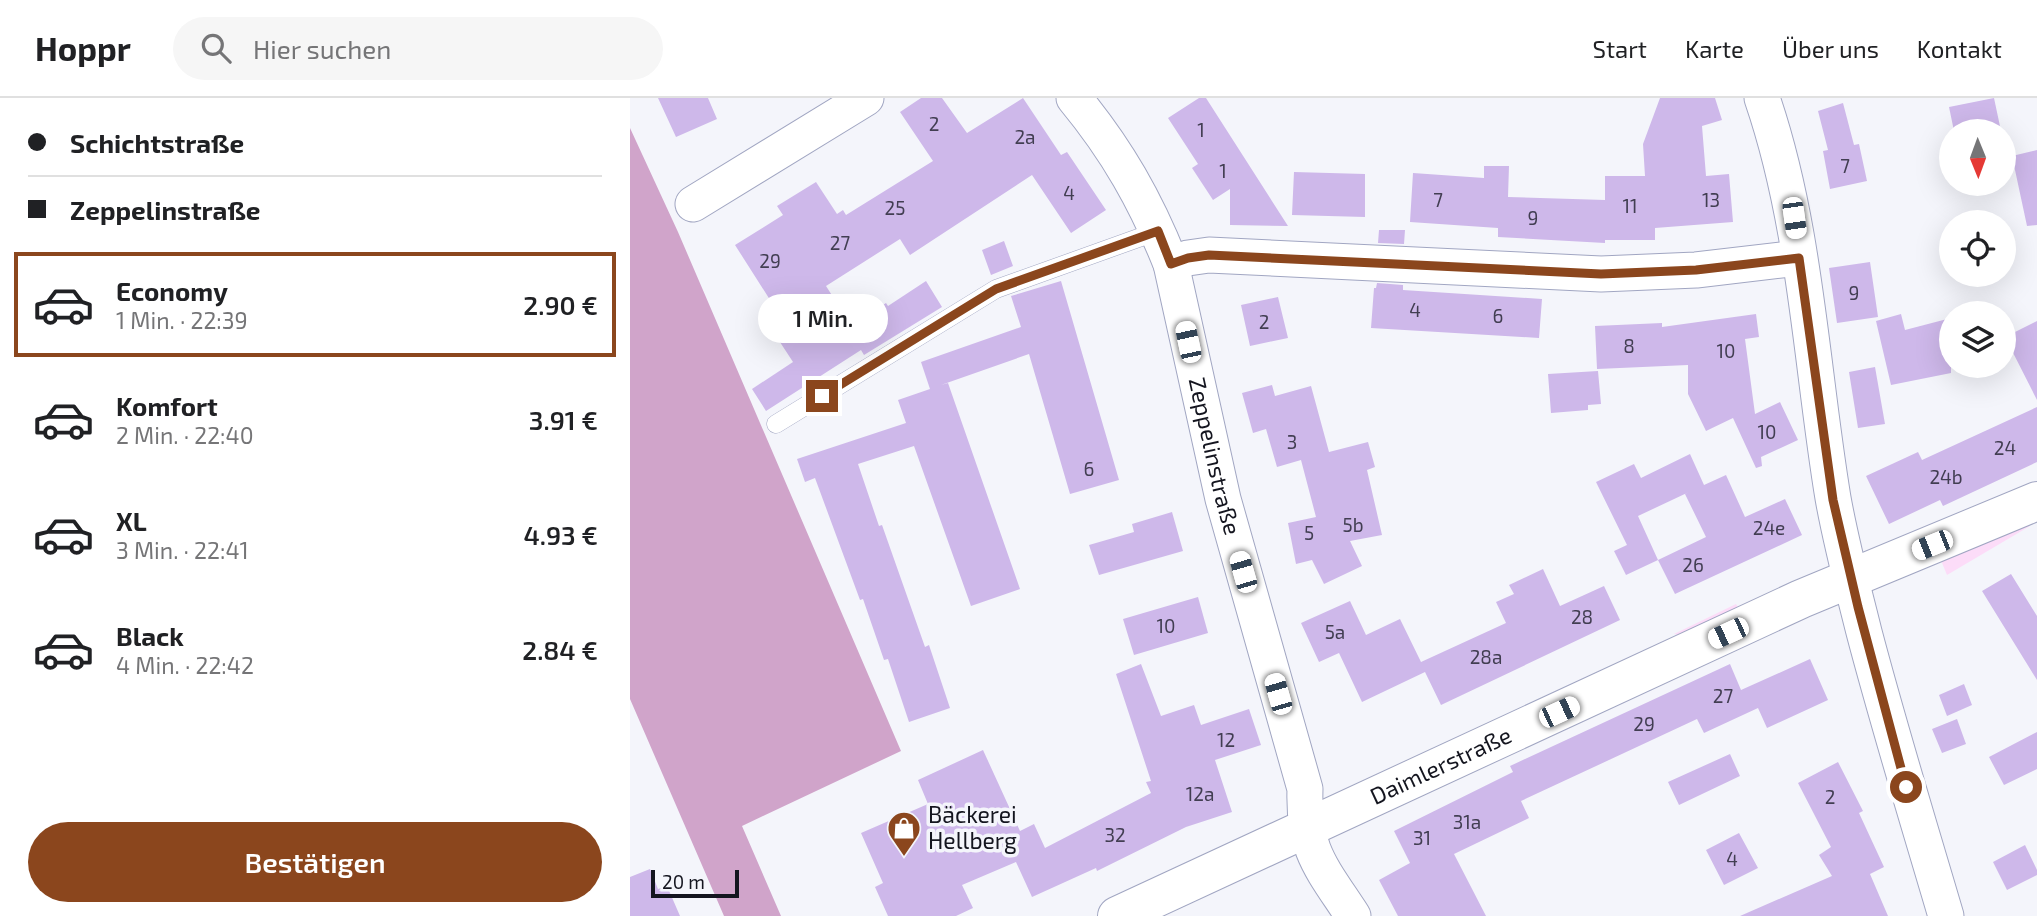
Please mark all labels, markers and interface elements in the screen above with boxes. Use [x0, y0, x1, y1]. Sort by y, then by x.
search box [173, 17, 663, 80]
text: Hoppr [35, 28, 131, 68]
icon: search [197, 29, 235, 67]
text: Hier suchen [253, 33, 391, 64]
text: Start [1593, 34, 1647, 63]
text: Karte [1685, 34, 1744, 63]
text: Über uns [1782, 34, 1879, 63]
text: Kontakt [1917, 34, 2002, 63]
house number: 2 [929, 112, 939, 135]
house number: 1 [1197, 118, 1205, 141]
north arrow [1939, 119, 2016, 196]
map controls [1939, 119, 2016, 378]
house number: 2a [1014, 125, 1036, 148]
text: Schichtstraße [70, 127, 244, 158]
house number: 7 [1840, 154, 1850, 177]
house number: 1 [1219, 159, 1227, 182]
house number: 4 [1063, 181, 1075, 204]
house number: 7 [1433, 188, 1443, 211]
house number: 13 [1702, 188, 1720, 211]
text: Zeppelinstraße [70, 194, 260, 225]
house number: 11 [1622, 194, 1638, 217]
house number: 25 [885, 196, 905, 219]
car [1781, 196, 1808, 240]
house number: 9 [1528, 206, 1538, 229]
button: locate [1939, 210, 2016, 287]
house number: 27 [830, 231, 850, 254]
house number: 29 [759, 249, 781, 272]
icon: car [32, 273, 95, 336]
text: Economy [116, 275, 228, 306]
house number: 9 [1849, 281, 1859, 304]
text: 2.90 € [523, 289, 598, 320]
callout: 1 Min. [757, 294, 887, 344]
house number: 4 [1409, 298, 1421, 321]
button: layers [1939, 301, 2016, 378]
text: 1 Min. [793, 304, 853, 332]
house number: 6 [1493, 304, 1503, 327]
text: 1 Min. · 22:39 [116, 306, 248, 334]
house number: 2 [1259, 310, 1269, 333]
car [1174, 319, 1203, 365]
house number: 8 [1623, 334, 1635, 357]
house number: 10 [1716, 339, 1736, 362]
street label: Zeppelinstraße [1183, 375, 1247, 538]
route end [806, 380, 838, 412]
icon: car [32, 388, 95, 451]
text: Komfort [116, 390, 218, 421]
text: 3.91 € [529, 404, 598, 435]
house number: 10 [1757, 420, 1777, 443]
text: 2 Min. · 22:40 [116, 421, 254, 449]
house number: 3 [1287, 430, 1297, 453]
house number: 24 [1994, 436, 2016, 459]
house number: 6 [1084, 457, 1094, 480]
house number: 24b [1929, 465, 1963, 488]
icon: car [32, 503, 95, 566]
text: XL [116, 505, 147, 536]
house number: 5b [1342, 513, 1364, 536]
house number: 24e [1753, 516, 1785, 539]
text: 4.93 € [523, 519, 598, 550]
house number: 5 [1304, 521, 1314, 544]
car [1909, 527, 1956, 563]
text: 3 Min. · 22:41 [116, 536, 249, 564]
car [1228, 549, 1259, 595]
house number: 26 [1682, 553, 1704, 576]
house number: 28 [1571, 605, 1593, 628]
house number: 10 [1156, 614, 1176, 637]
car [1705, 615, 1752, 651]
icon: car [32, 618, 95, 681]
text: Black [116, 620, 184, 651]
house number: 5a [1325, 620, 1345, 643]
text: 2.84 € [522, 634, 598, 665]
house number: 28a [1470, 645, 1502, 668]
text: 4 Min. · 22:42 [116, 651, 254, 679]
car [1263, 671, 1294, 717]
house number: 27 [1713, 684, 1733, 707]
car [1536, 694, 1583, 730]
house number: 29 [1633, 712, 1655, 735]
street label: Daimlerstraße [1365, 720, 1516, 810]
house number: 12 [1217, 728, 1235, 751]
route start [1890, 771, 1922, 803]
house number: 12a [1186, 782, 1214, 805]
house number: 2 [1825, 785, 1835, 808]
place label: Bäckerei Hellberg [928, 800, 1017, 854]
shop icon: Bäckerei Hellberg [885, 809, 923, 858]
house number: 31a [1453, 810, 1481, 833]
button: Bestätigen [28, 822, 602, 902]
house number: 32 [1104, 823, 1126, 846]
house number: 31 [1413, 826, 1431, 849]
house number: 4 [1726, 847, 1738, 870]
scale bar [651, 867, 738, 899]
text: 20 m [662, 870, 705, 893]

